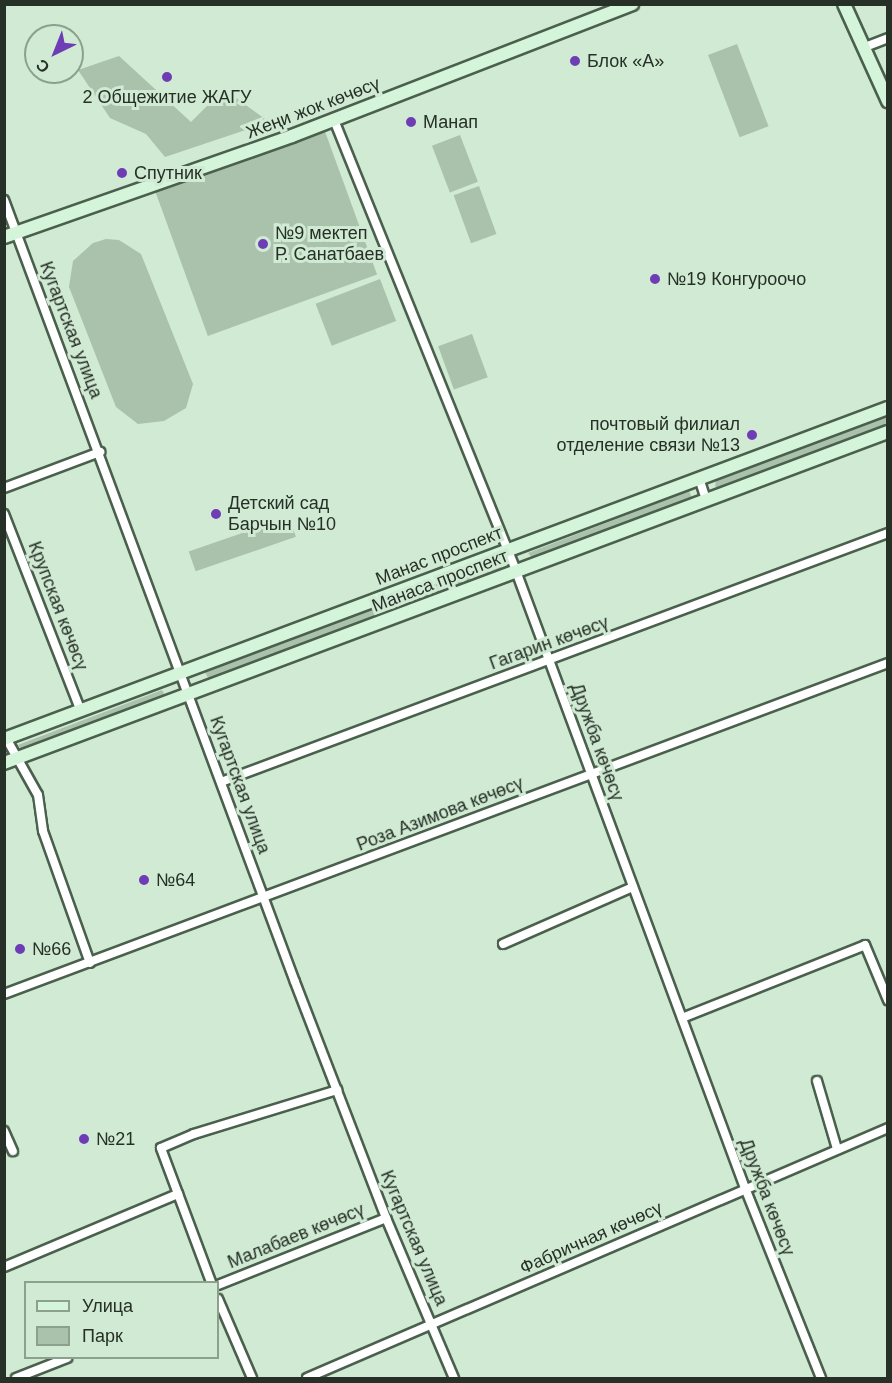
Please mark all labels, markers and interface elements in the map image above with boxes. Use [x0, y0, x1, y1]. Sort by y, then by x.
north arrow [24, 24, 84, 84]
place label: Блок «А» [587, 50, 664, 72]
marker: Блок «А» [568, 54, 582, 68]
text: С [33, 56, 53, 76]
marker: 2 Общежитие ЖАГУ [160, 70, 174, 84]
street label: Жеңи жок көчөсү [243, 73, 383, 143]
place label: 2 Общежитие ЖАГУ [83, 86, 251, 108]
place label: Манап [423, 111, 478, 133]
marker: Манап [404, 115, 418, 129]
place label: Спутник [134, 162, 202, 184]
marker: Спутник [115, 166, 129, 180]
place label: №9 мектеп Р. Санатбаев [275, 223, 384, 266]
marker: №9 мектеп Р. Санатбаев [256, 237, 270, 251]
street label: Кугартская улица [35, 259, 107, 401]
place label: №19 Конгуроочо [667, 268, 806, 290]
marker: №19 Конгуроочо [648, 272, 662, 286]
place label: почтовый филиал отделение связи №13 [557, 414, 740, 456]
marker: почтовый филиал отделение связи №13 [745, 428, 759, 442]
place label: Детский сад Барчын №10 [228, 493, 336, 536]
marker: Детский сад Барчын №10 [209, 507, 223, 521]
street label: Манас проспект [373, 522, 505, 590]
street label: Крупская көчөсү [23, 538, 93, 674]
street label: Манаса проспект [369, 545, 511, 617]
street label: Гагарин көчөсү [486, 611, 612, 675]
street label: Дружба көчөсү [566, 680, 628, 804]
street label: Кугартская улица [205, 713, 275, 857]
street label: Роза Азимова көчөсү [354, 772, 526, 856]
place label: №64 [156, 869, 195, 891]
marker: №64 [137, 873, 151, 887]
place label: №66 [32, 938, 71, 960]
marker: №66 [13, 942, 27, 956]
place label: №21 [96, 1128, 135, 1150]
marker: №21 [77, 1132, 91, 1146]
street label: Дружба көчөсү [735, 1135, 799, 1259]
street label: Кугартская улица [376, 1167, 452, 1309]
street label: Фабричная көчөсү [517, 1197, 665, 1279]
street label: Малабаев көчөсү [225, 1199, 367, 1273]
legend [24, 1281, 219, 1359]
text: Улица [82, 1296, 133, 1316]
text: Парк [82, 1326, 123, 1346]

